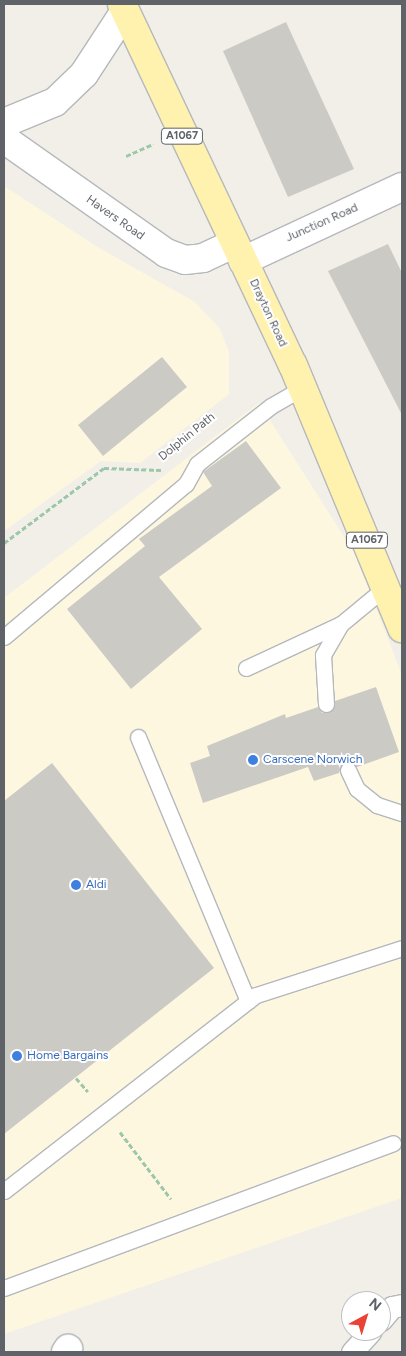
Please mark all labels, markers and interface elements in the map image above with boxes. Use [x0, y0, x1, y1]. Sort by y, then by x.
road number: A1067 [161, 128, 203, 144]
street label: Havers Road [83, 193, 147, 243]
street label: Junction Road [284, 201, 360, 245]
street label: Drayton Road [246, 277, 290, 349]
street label: Dolphin Path [156, 410, 218, 464]
road number: A1067 [346, 532, 388, 548]
place label: Carscene Norwich [263, 753, 362, 767]
marker: Carscene Norwich [247, 754, 259, 766]
place label: Aldi [86, 878, 107, 892]
marker: Aldi [70, 879, 82, 891]
place label: Home Bargains [27, 1049, 108, 1063]
marker: Home Bargains [11, 1050, 23, 1062]
north arrow [341, 1291, 391, 1341]
text: N [366, 1295, 385, 1315]

